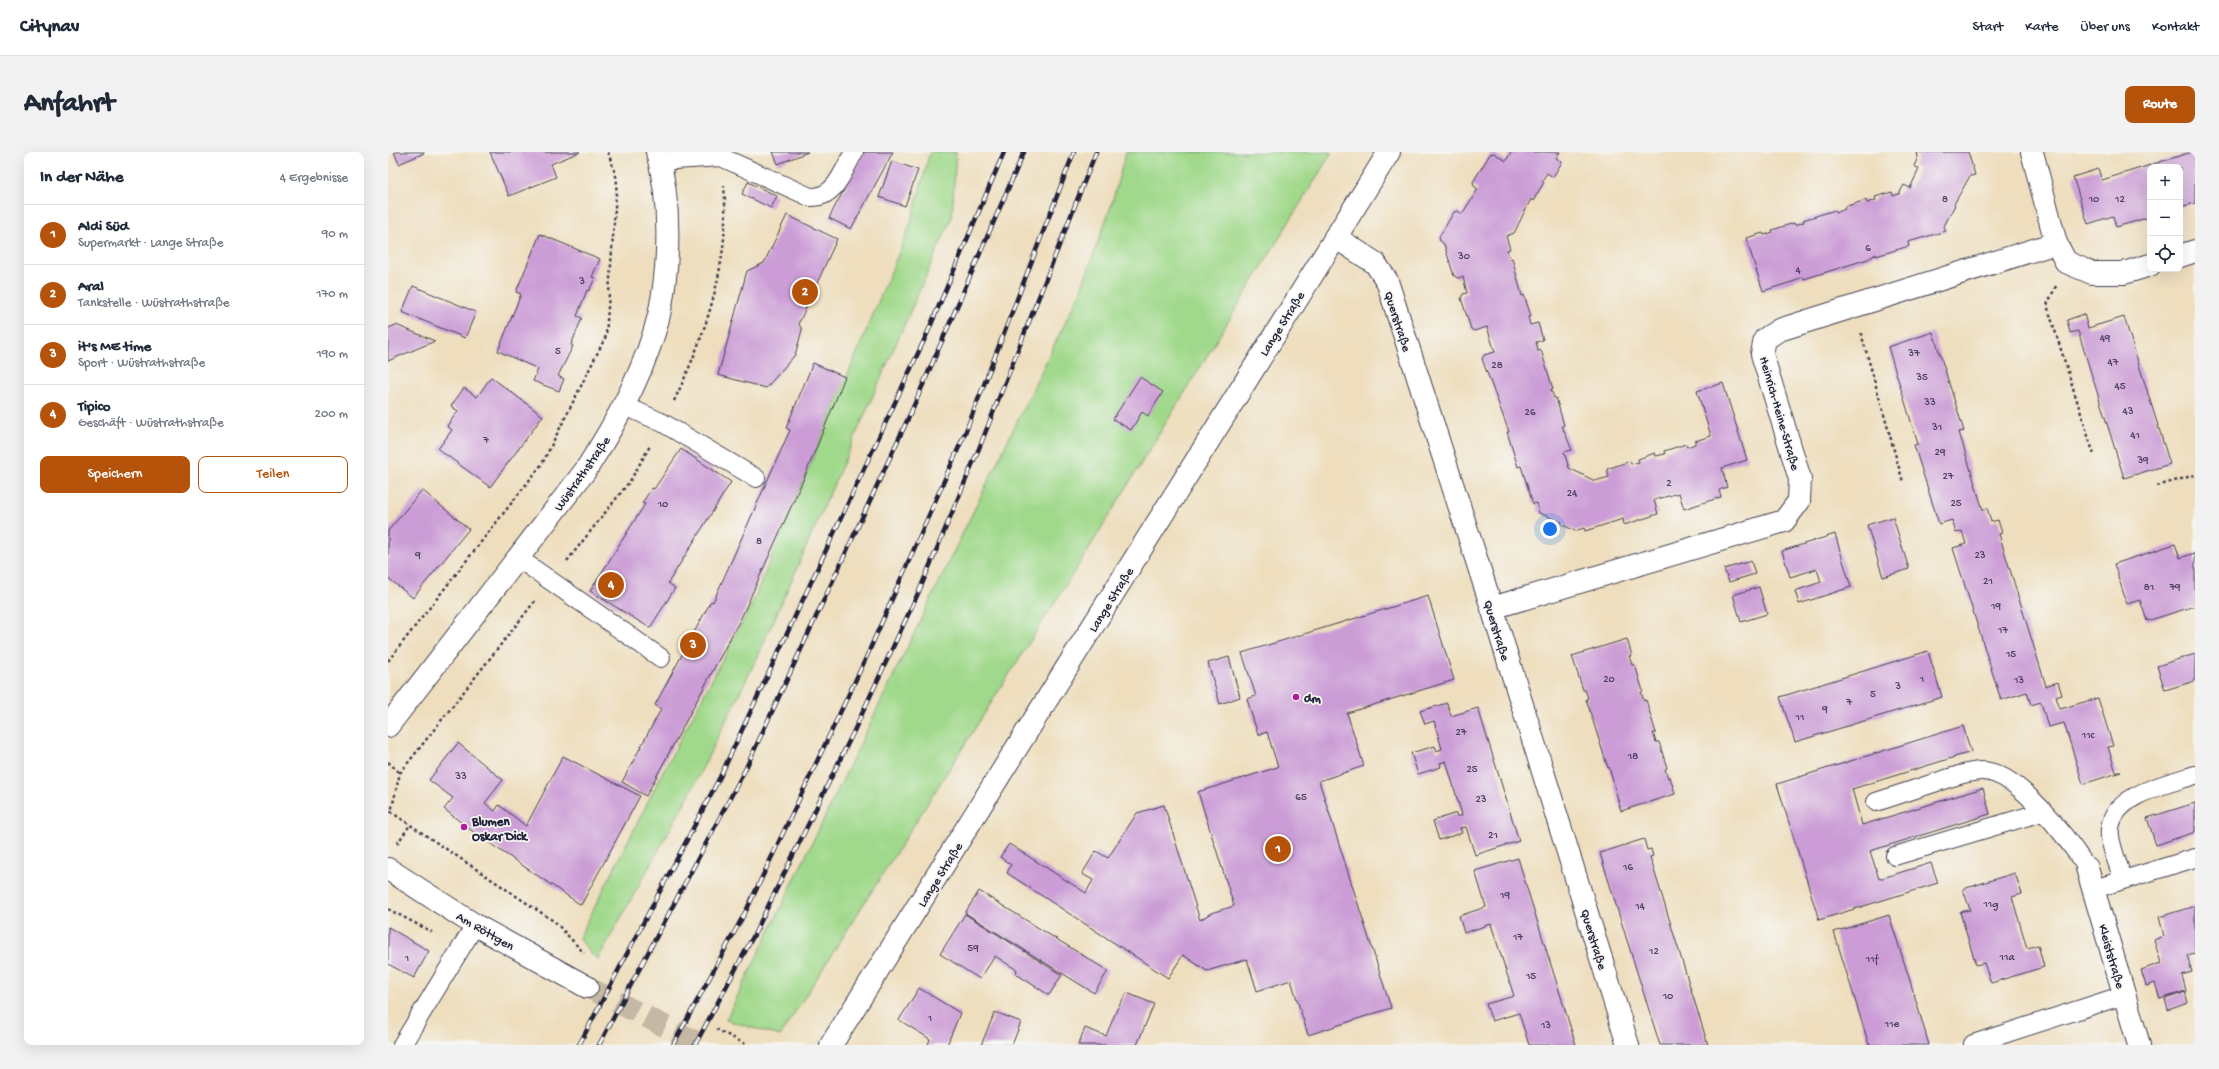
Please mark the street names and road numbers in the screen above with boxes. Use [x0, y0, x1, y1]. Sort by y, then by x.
street label: Lange Straße [1257, 289, 1309, 359]
street label: Querstraße [1380, 290, 1414, 354]
street label: Heinrich-Heine-Straße [1755, 355, 1802, 473]
street label: Wüstrathstraße [552, 434, 615, 515]
street label: Lange Straße [1086, 565, 1138, 635]
street label: Querstraße [1479, 599, 1512, 663]
street label: Lange Straße [915, 840, 967, 910]
street label: Querstraße [1576, 908, 1609, 972]
street label: Am Röttgen [453, 910, 517, 955]
street label: Kleiststraße [2094, 923, 2127, 991]

